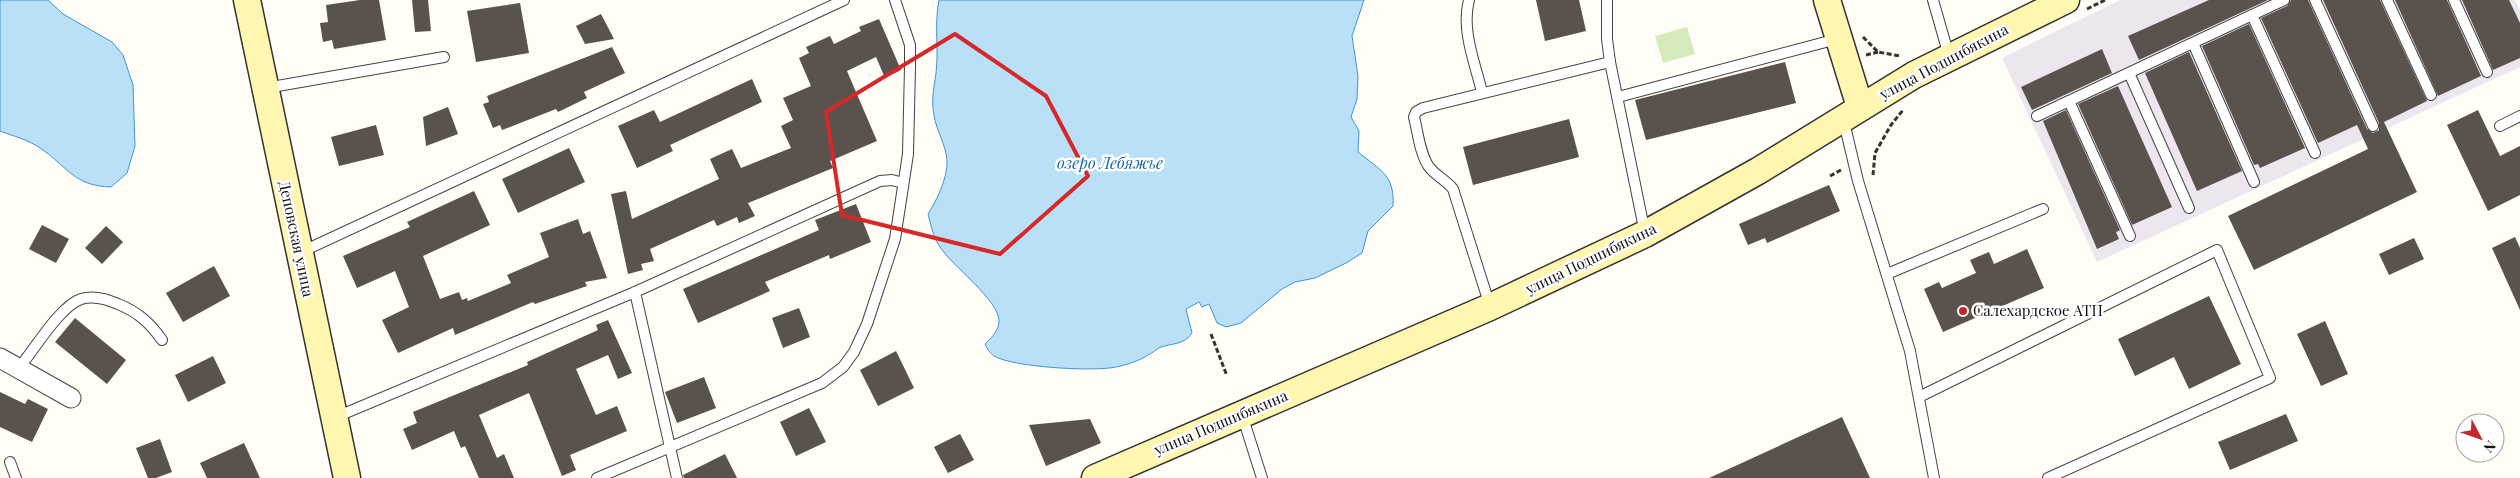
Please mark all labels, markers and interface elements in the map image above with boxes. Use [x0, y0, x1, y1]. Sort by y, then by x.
street label: улица Подшибякина [1875, 18, 2012, 104]
water label: озеро Лебяжье [1057, 152, 1163, 173]
street label: Деповская улица [275, 179, 319, 299]
street label: улица Подшибякина [1521, 218, 1660, 299]
place label: Салехардское АТП [1973, 300, 2103, 320]
marker: Салехардское АТП [1957, 305, 1969, 317]
street label: улица Подшибякина [1150, 385, 1291, 460]
north arrow [2455, 413, 2505, 463]
text: N [2480, 437, 2501, 457]

